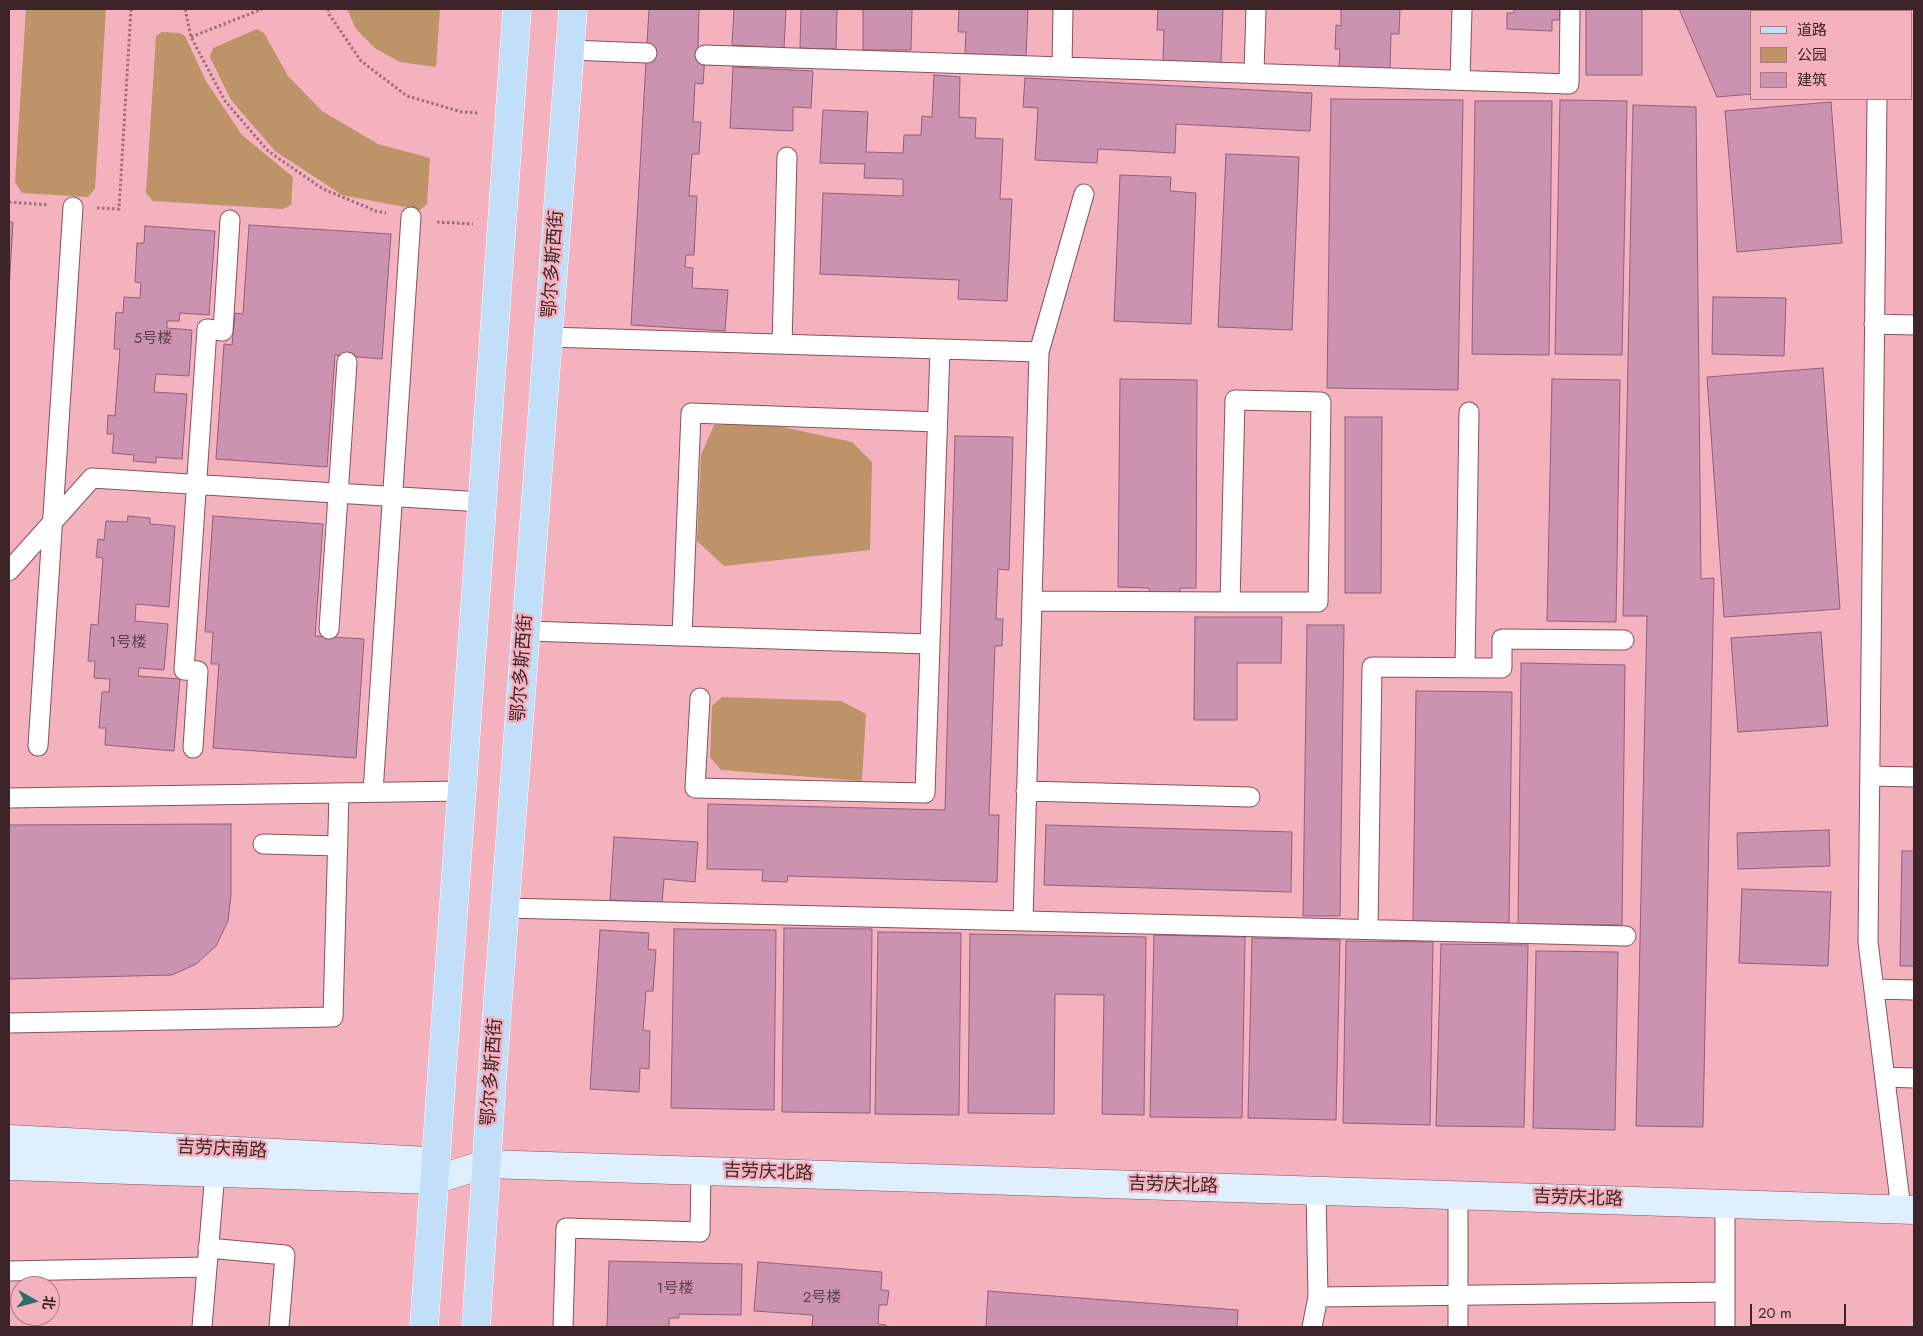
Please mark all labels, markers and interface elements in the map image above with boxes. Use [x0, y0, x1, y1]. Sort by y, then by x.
legend [1750, 10, 1913, 100]
text: 道路 [1797, 19, 1827, 41]
text: 公园 [1797, 44, 1827, 66]
text: 建筑 [1797, 69, 1827, 91]
street label: 鄂尔多斯西街 [539, 209, 569, 319]
house number: 5号楼 [134, 330, 172, 348]
street label: 鄂尔多斯西街 [508, 613, 538, 723]
house number: 1号楼 [110, 634, 146, 652]
street label: 鄂尔多斯西街 [478, 1017, 508, 1127]
street label: 吉劳庆南路 [176, 1137, 268, 1163]
street label: 吉劳庆北路 [723, 1161, 813, 1185]
street label: 吉劳庆北路 [1128, 1174, 1218, 1198]
street label: 吉劳庆北路 [1533, 1187, 1623, 1211]
north arrow [10, 1276, 60, 1326]
house number: 1号楼 [657, 1280, 693, 1298]
house number: 2号楼 [803, 1289, 841, 1307]
scale bar [1753, 1294, 1849, 1326]
text: 北 [38, 1295, 60, 1311]
text: 20 m [1758, 1302, 1792, 1324]

